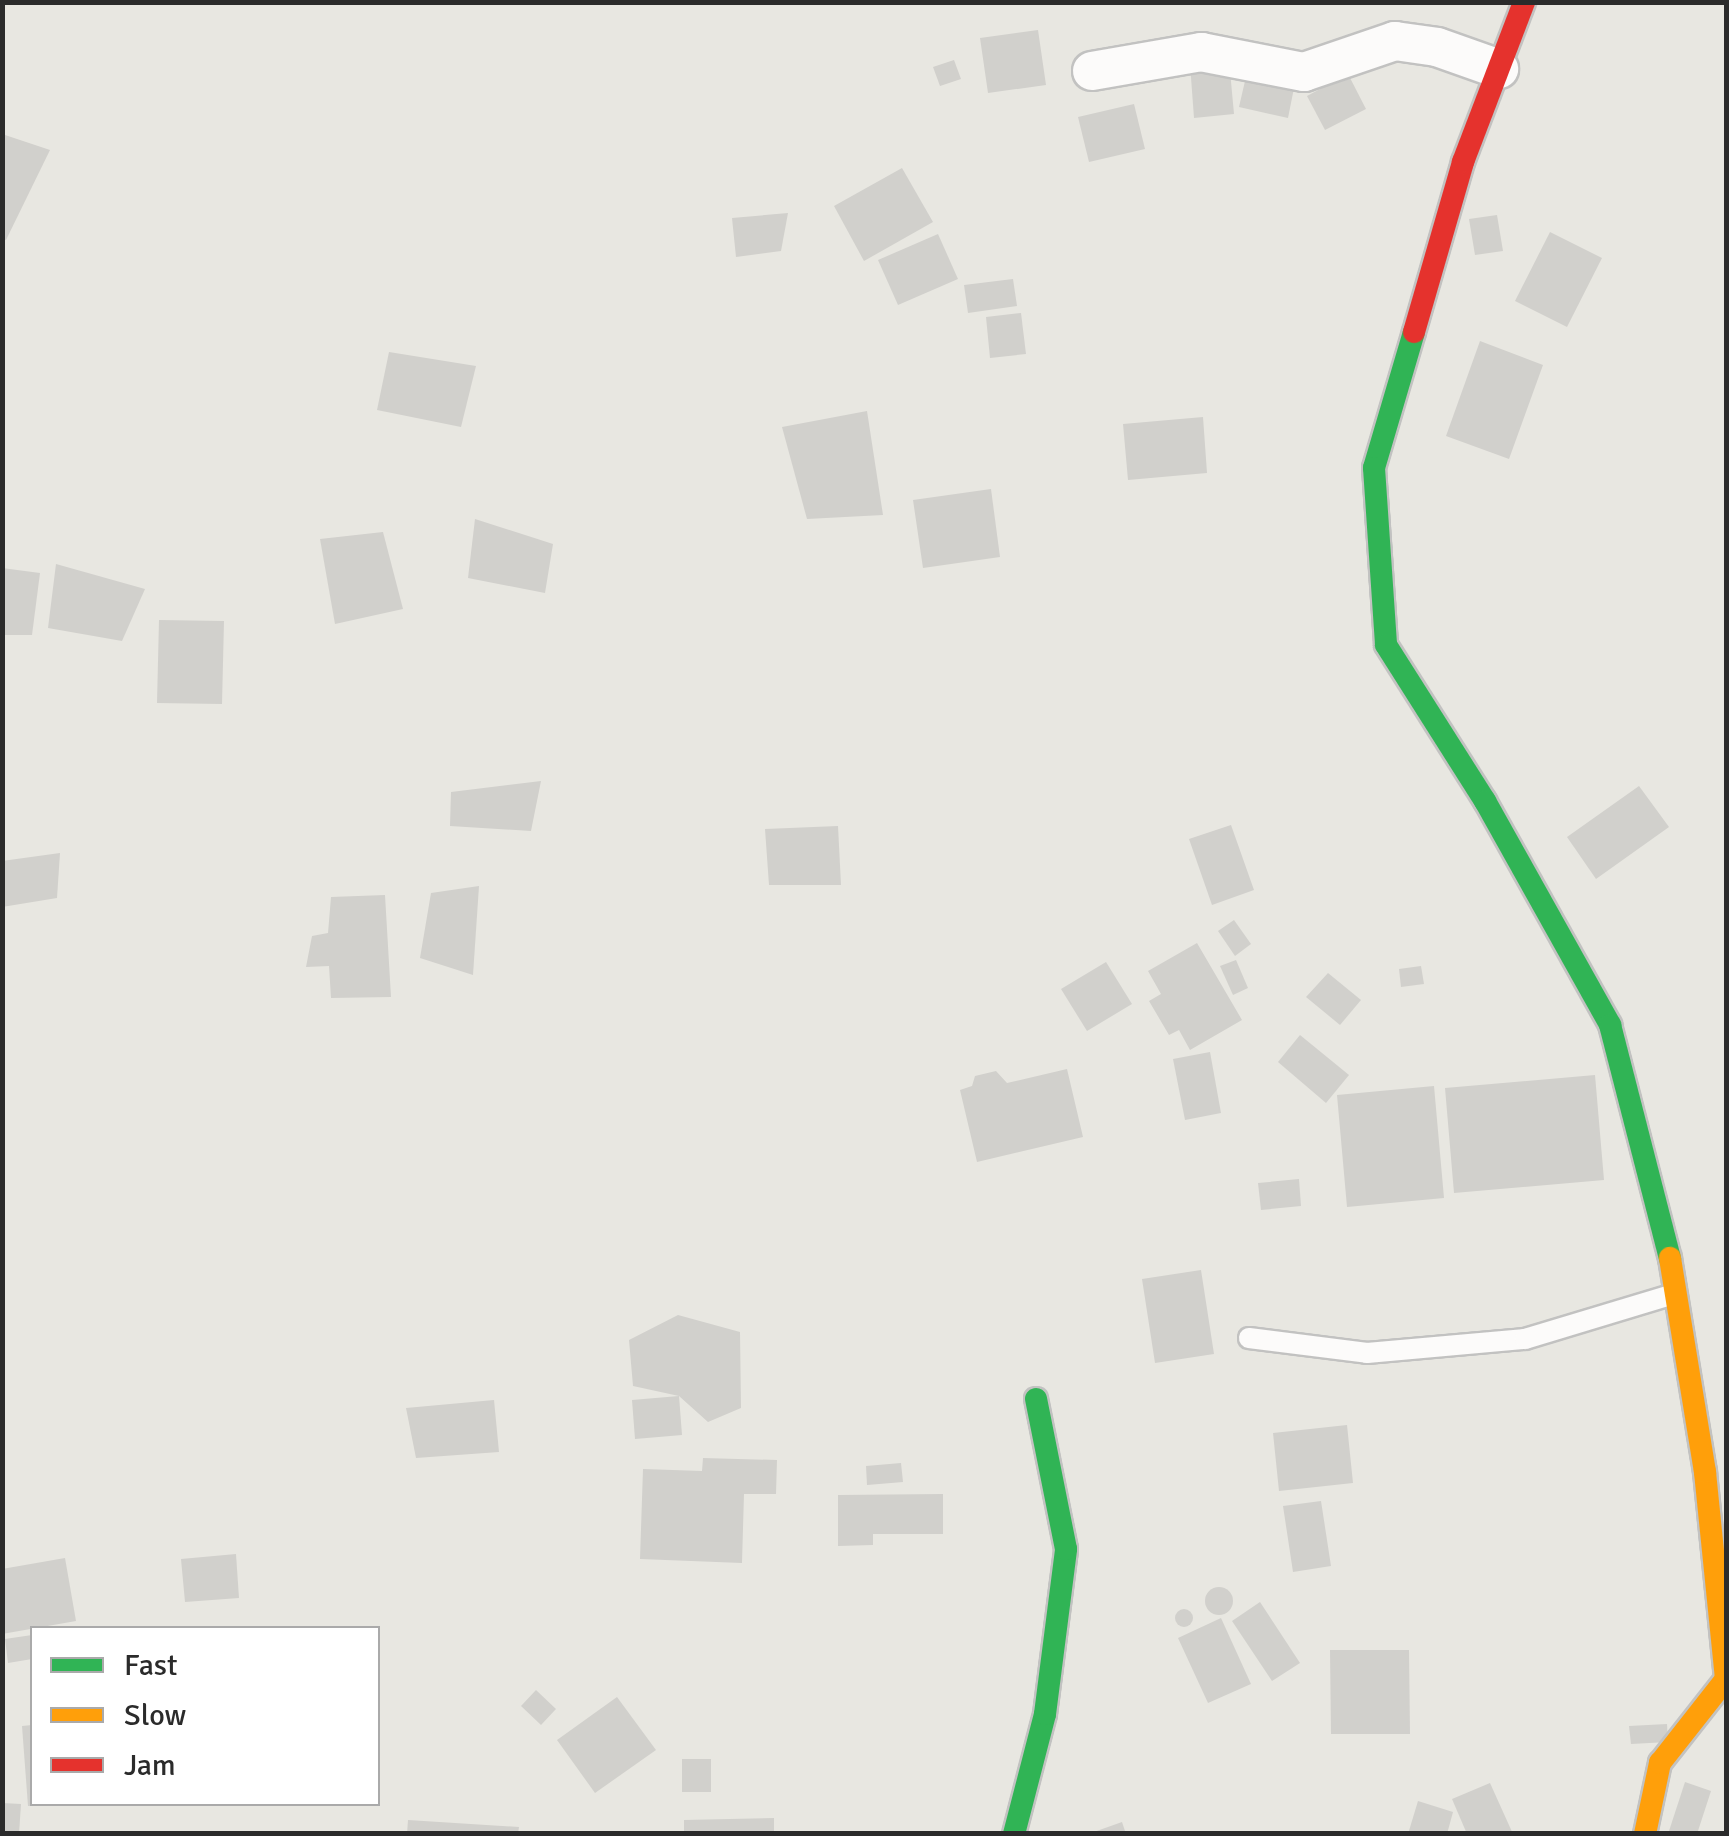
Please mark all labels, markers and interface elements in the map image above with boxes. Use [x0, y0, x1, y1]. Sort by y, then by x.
legend [30, 1626, 380, 1806]
text: Fast [124, 1647, 177, 1684]
text: Slow [124, 1697, 186, 1734]
text: Jam [124, 1747, 176, 1784]

